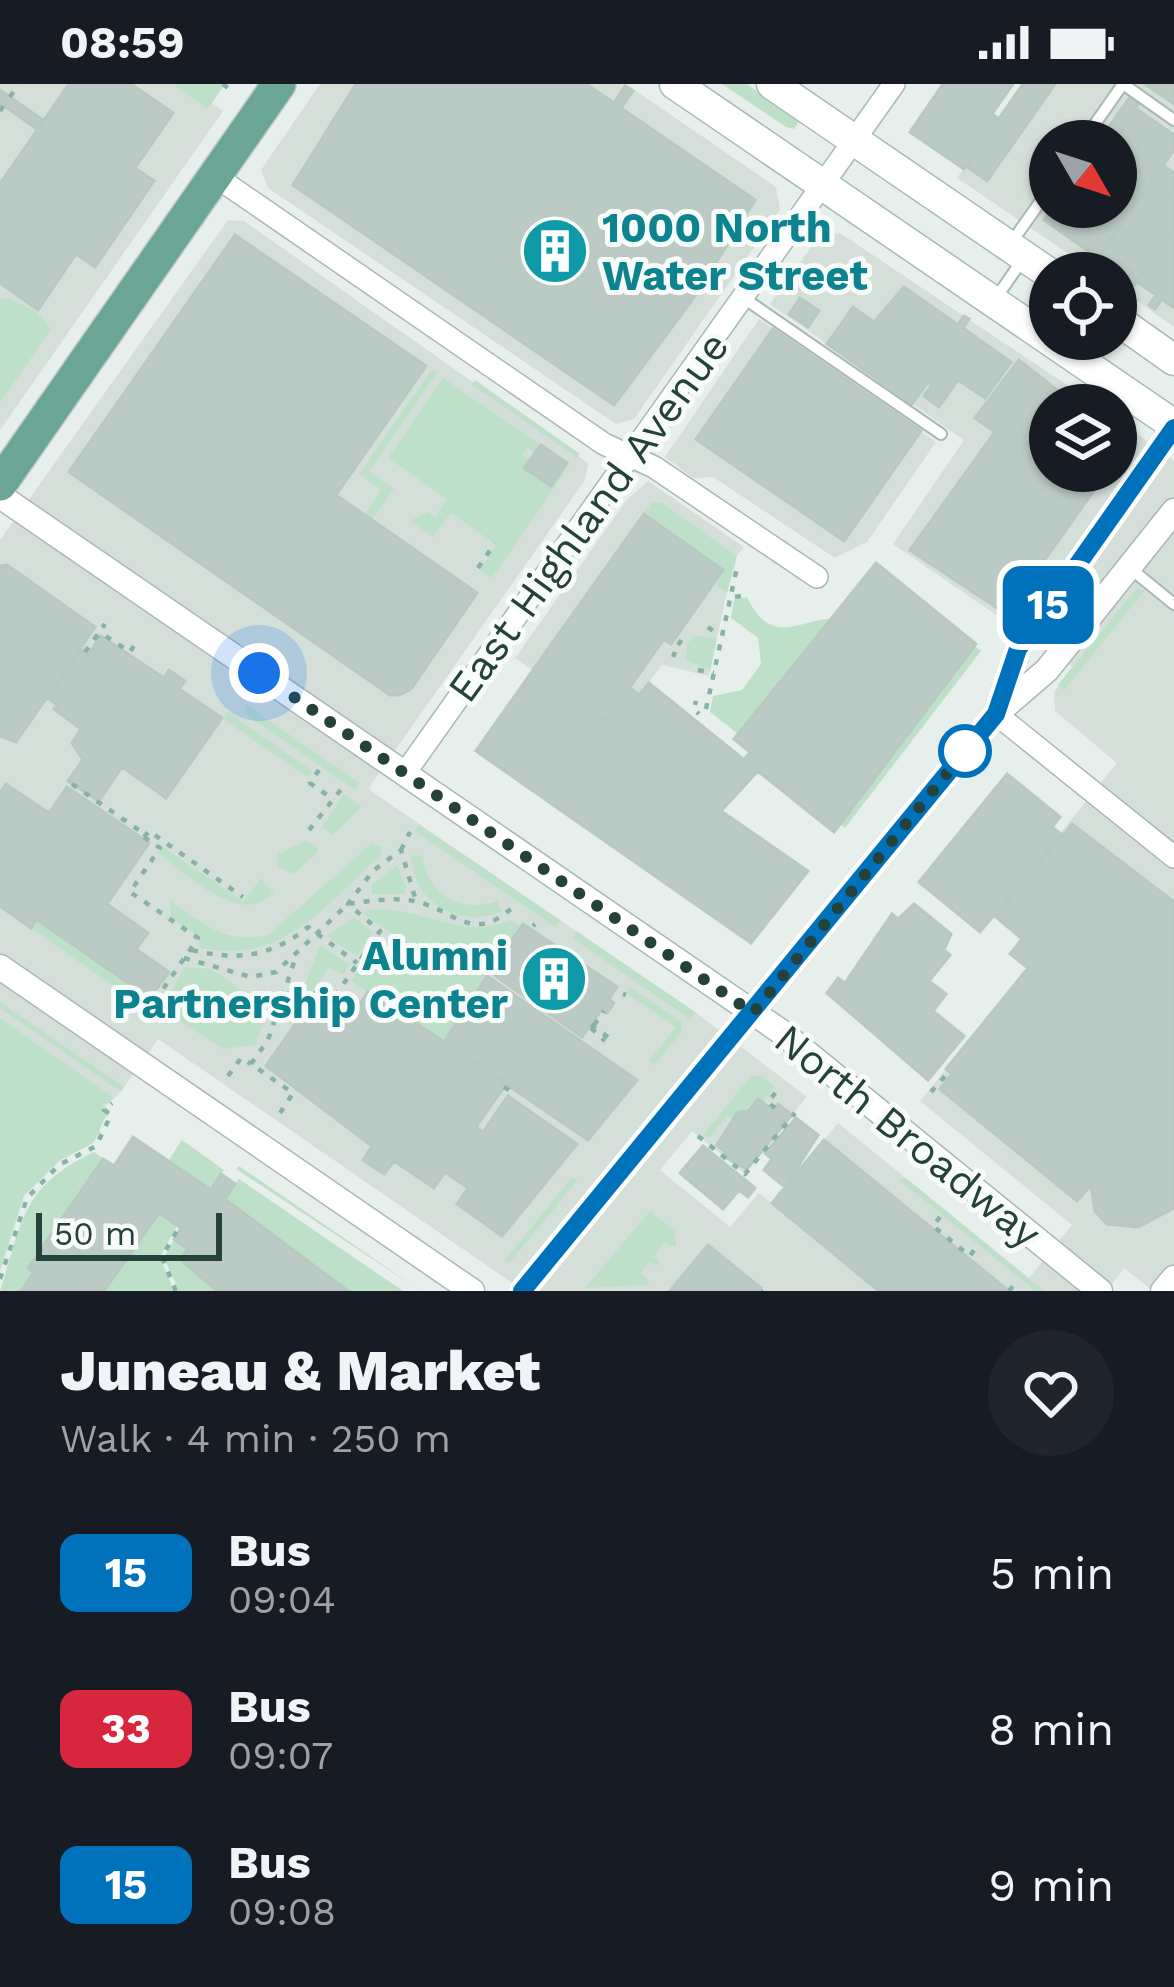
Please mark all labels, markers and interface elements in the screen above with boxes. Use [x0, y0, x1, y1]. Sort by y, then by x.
text: 08:59 [60, 16, 185, 69]
north arrow [1029, 120, 1137, 228]
map controls [1029, 120, 1137, 492]
place label: 1000 North Water Street [602, 203, 868, 300]
building icon: 1000 North Water Street [520, 216, 590, 286]
button: locate [1029, 252, 1137, 360]
street label: East Highland Avenue [437, 323, 739, 711]
button: layers [1029, 384, 1137, 492]
line badge: 15 [994, 566, 1102, 644]
text: 15 [1027, 580, 1069, 629]
your location [229, 643, 289, 703]
unlabelled marker [940, 726, 990, 776]
place label: Alumni Partnership Center [113, 931, 508, 1028]
building icon: Alumni Partnership Center [519, 944, 589, 1014]
street label: North Broadway [765, 1014, 1051, 1258]
scale bar [36, 1207, 222, 1260]
text: 50 m [54, 1214, 136, 1253]
button: heart [988, 1330, 1114, 1456]
text: Juneau & Market [60, 1337, 540, 1404]
text: Walk · 4 min · 250 m [60, 1416, 451, 1461]
text: Bus [228, 1524, 311, 1577]
text: 5 min [990, 1547, 1114, 1600]
text: 15 [105, 1548, 147, 1597]
text: 09:04 [228, 1577, 336, 1622]
text: Bus [228, 1680, 311, 1733]
text: 8 min [988, 1703, 1114, 1756]
text: 33 [101, 1704, 151, 1753]
text: 09:07 [228, 1733, 333, 1778]
text: Bus [228, 1836, 311, 1889]
text: 9 min [988, 1859, 1114, 1912]
text: 15 [105, 1860, 147, 1909]
text: 09:08 [228, 1889, 336, 1934]

